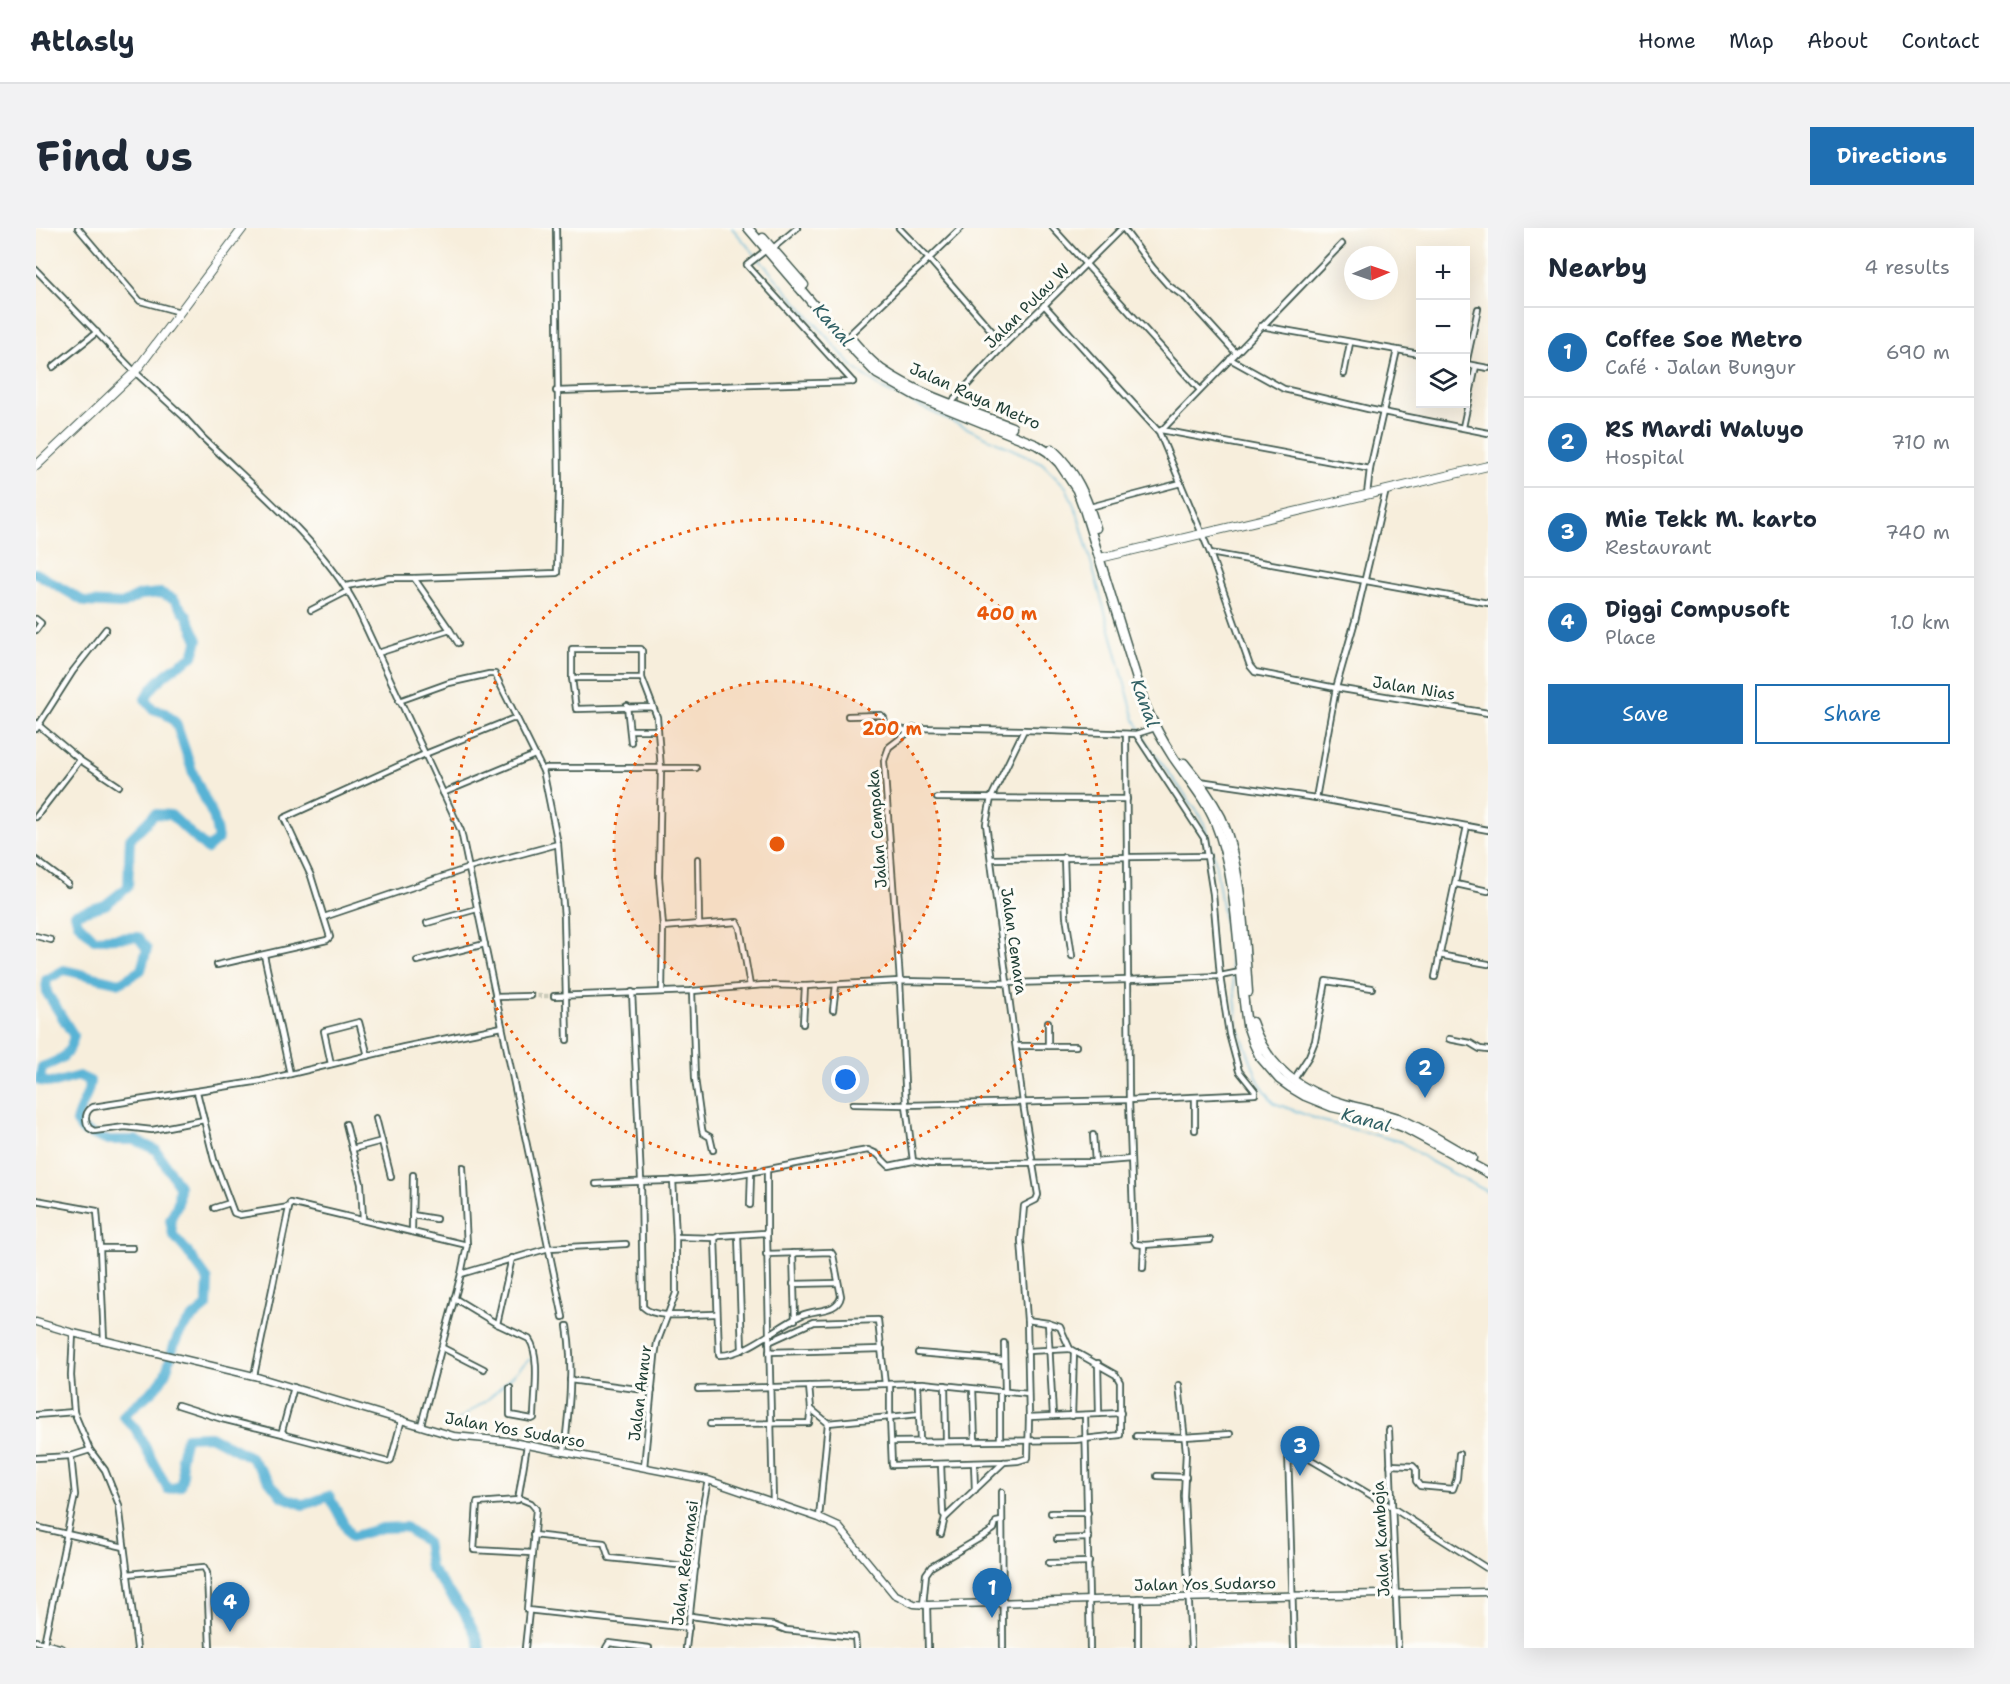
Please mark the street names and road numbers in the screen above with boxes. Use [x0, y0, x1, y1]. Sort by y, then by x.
street label: Jalan Pulau W [980, 259, 1074, 353]
street label: Jalan Raya Metro [906, 358, 1044, 434]
street label: Jalan Nias [1371, 671, 1457, 705]
street label: Jalan Cempaka [862, 769, 892, 889]
street label: Jalan Cemara [996, 886, 1032, 996]
street label: Jalan Annur [624, 1344, 656, 1442]
street label: Jalan Yos Sudarso [443, 1407, 587, 1453]
street label: Jalan Kamboja [1367, 1480, 1395, 1598]
street label: Jalan Reformasi [667, 1499, 703, 1627]
street label: Jalan Yos Sudarso [1134, 1572, 1276, 1596]

